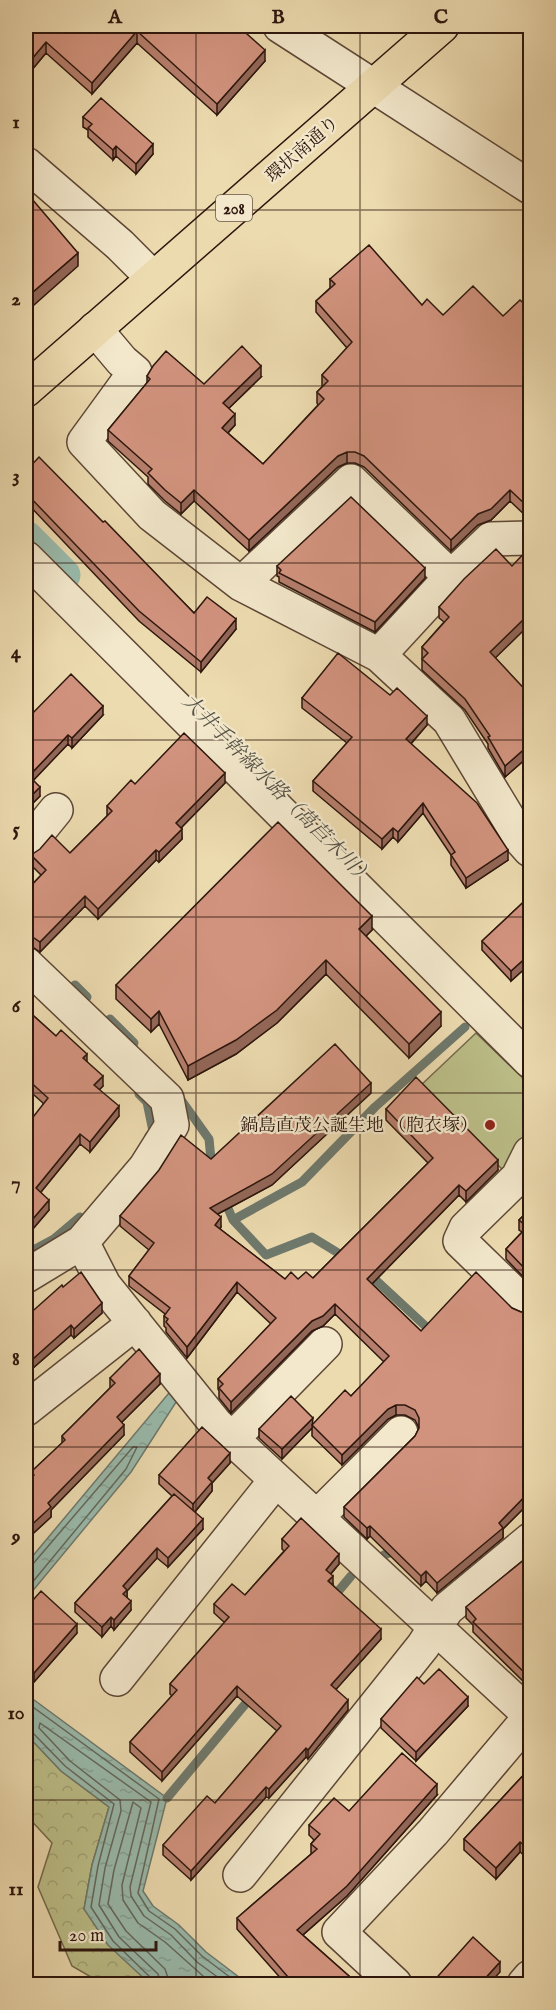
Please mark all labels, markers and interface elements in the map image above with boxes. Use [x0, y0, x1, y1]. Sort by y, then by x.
text: A [107, 5, 123, 30]
text: B [271, 5, 285, 30]
text: C [434, 5, 448, 30]
text: 1 [12, 110, 20, 135]
street label: 環状南通り [261, 112, 344, 188]
road number: 208 [216, 195, 252, 221]
text: 2 [11, 287, 21, 312]
text: 3 [12, 464, 20, 489]
text: 4 [11, 640, 22, 665]
water label: 大井手幹線水路（萵苣木川） [176, 689, 378, 891]
text: 5 [12, 817, 20, 842]
text: 6 [12, 994, 22, 1019]
place label: 鍋島直茂公誕生地 （胞衣塚） [240, 1115, 478, 1138]
marker: 鍋島直茂公誕生地 （胞衣塚） [483, 1118, 497, 1132]
text: 7 [11, 1171, 21, 1196]
text: 8 [12, 1347, 20, 1372]
text: 9 [11, 1524, 21, 1549]
text: 10 [7, 1701, 25, 1726]
text: 11 [9, 1877, 23, 1902]
scale bar [60, 1914, 156, 1952]
text: 20 m [69, 1925, 104, 1948]

